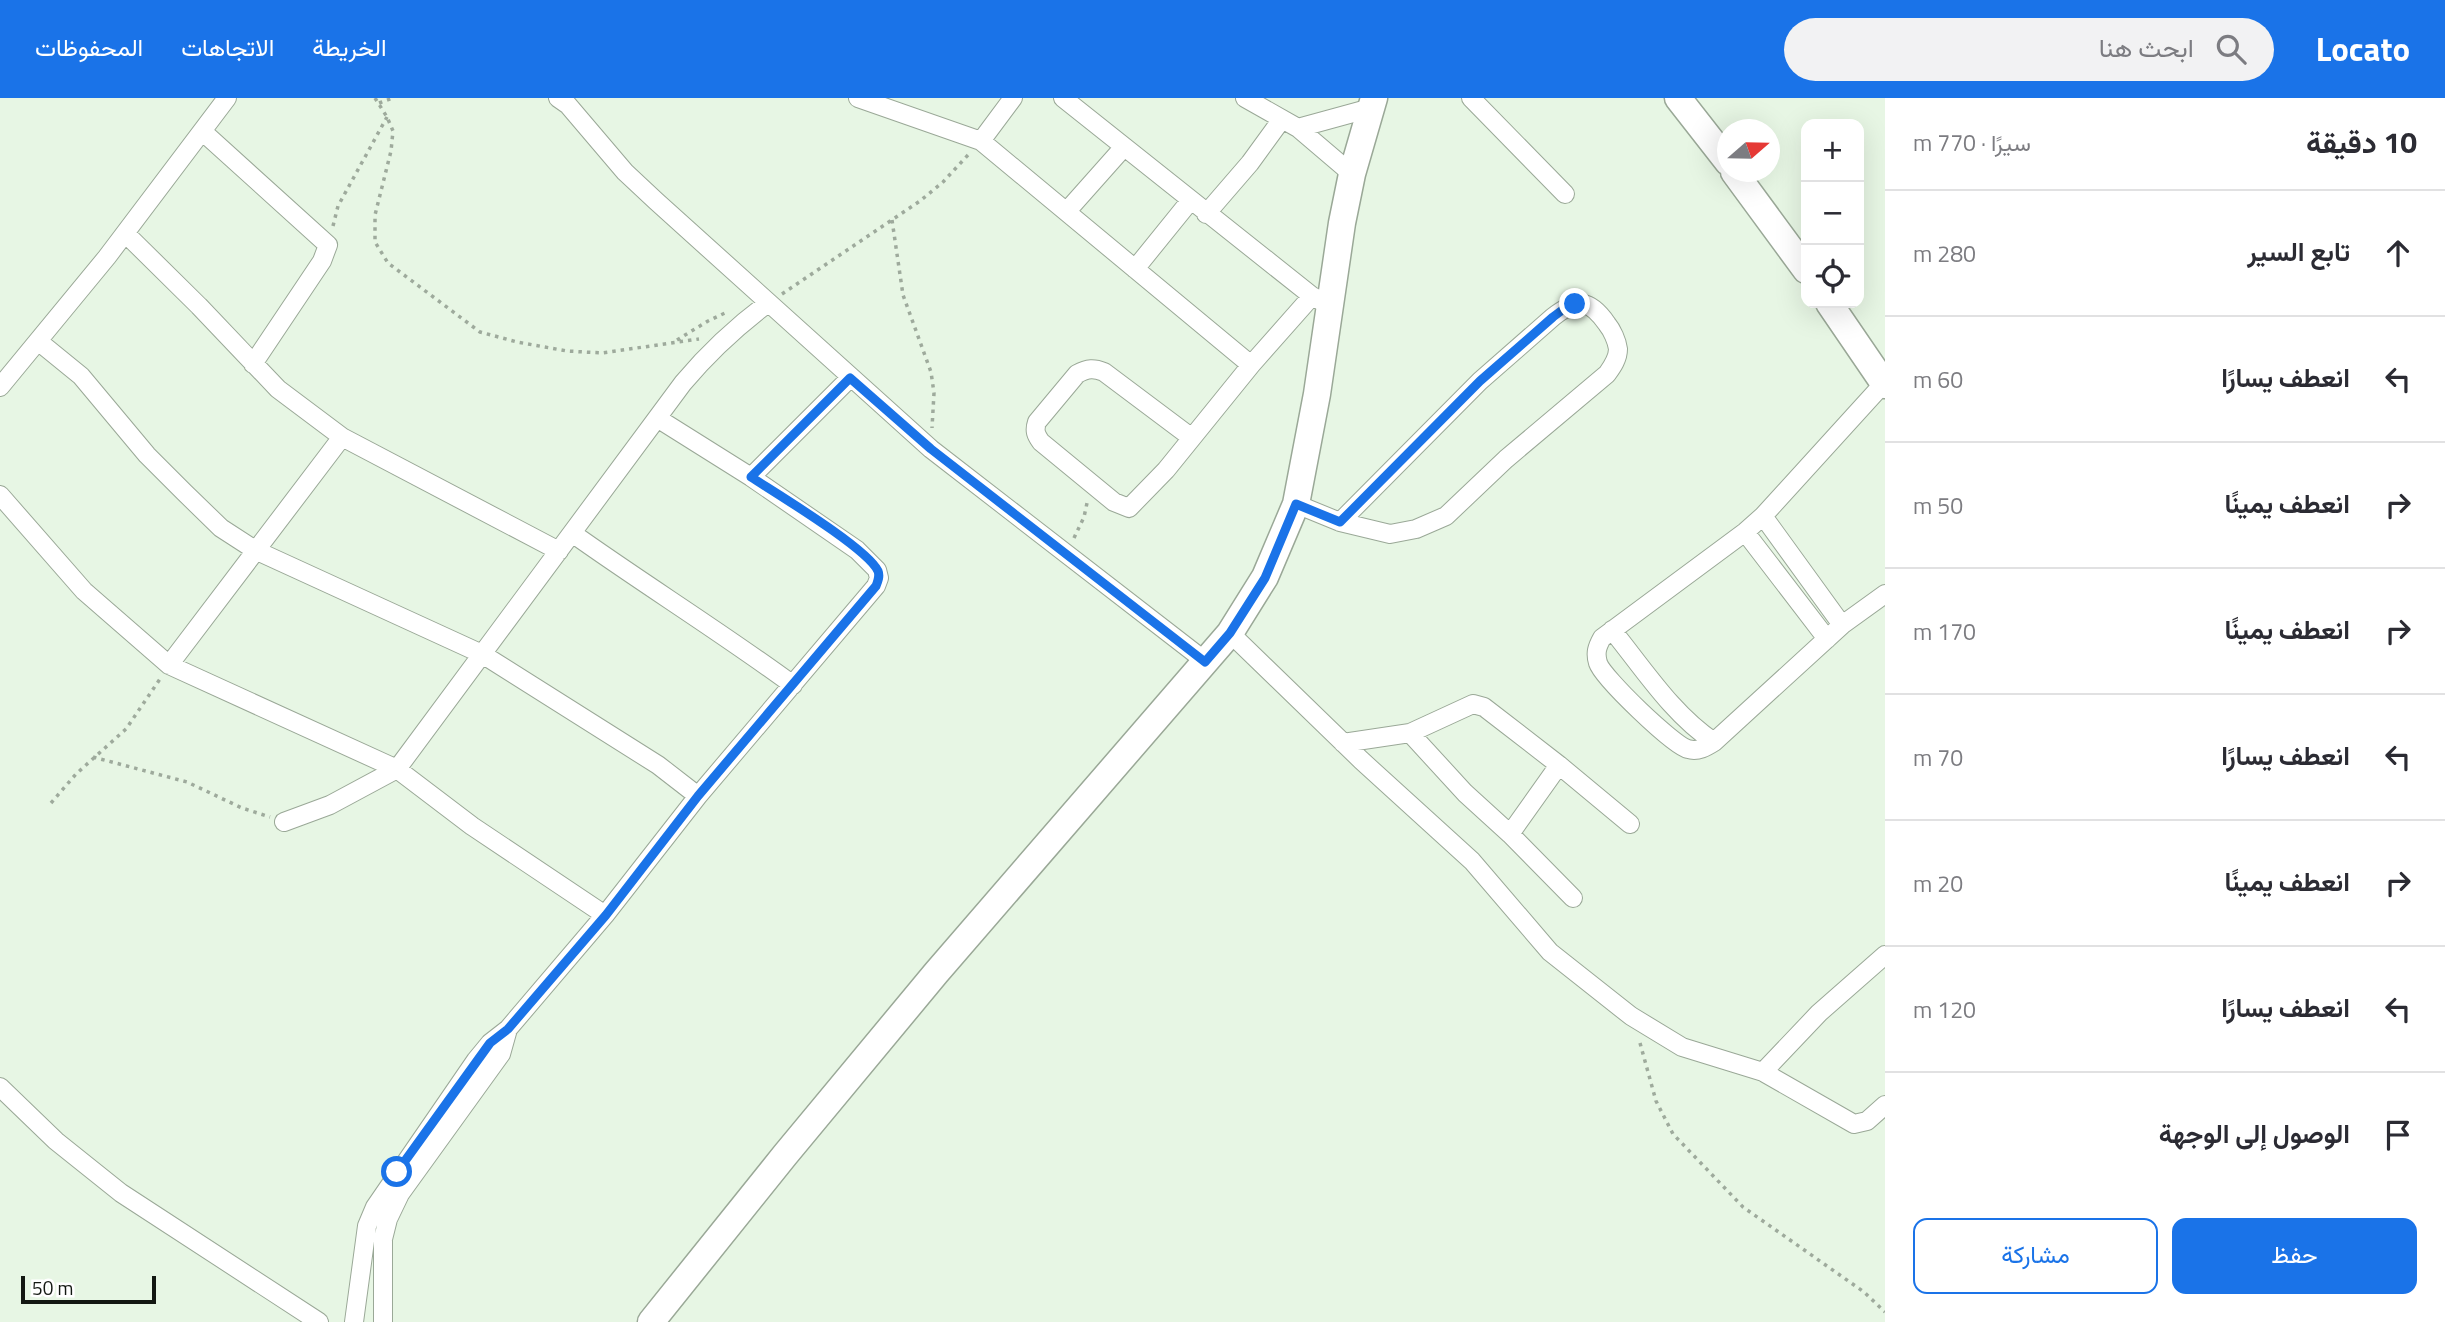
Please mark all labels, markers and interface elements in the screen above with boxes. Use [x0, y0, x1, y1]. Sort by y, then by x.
search box [1784, 18, 2274, 81]
text: Locato [2316, 24, 2410, 74]
text: ابحث هنا [2099, 28, 2194, 67]
text: المحفوظات [35, 29, 143, 65]
text: الاتجاهات [181, 29, 274, 65]
text: الخريطة [312, 29, 387, 65]
icon: search [2212, 30, 2250, 68]
north arrow [1717, 119, 1780, 182]
map controls [1801, 119, 1864, 308]
button: + [1801, 119, 1864, 182]
text: 10 دقيقة [2306, 119, 2417, 165]
text: سيرًا · 770 m [1913, 125, 2031, 160]
button: − [1801, 182, 1864, 245]
text: تابع السير [2247, 232, 2350, 271]
icon: ahead [2379, 234, 2417, 272]
text: 280 m [1913, 236, 1976, 271]
button: locate [1801, 245, 1864, 308]
route end [1559, 288, 1590, 319]
text: انعطف يسارًا [2221, 358, 2350, 397]
icon: left [2379, 360, 2417, 398]
text: 60 m [1913, 362, 1963, 397]
text: انعطف يمينًا [2224, 484, 2350, 523]
icon: right [2379, 486, 2417, 524]
text: 50 m [1913, 488, 1963, 523]
text: انعطف يمينًا [2224, 610, 2350, 649]
icon: right [2379, 612, 2417, 650]
text: 170 m [1913, 614, 1976, 649]
text: انعطف يسارًا [2221, 736, 2350, 775]
icon: left [2379, 738, 2417, 776]
text: 70 m [1913, 740, 1963, 775]
text: انعطف يمينًا [2224, 862, 2350, 901]
icon: right [2379, 864, 2417, 902]
text: 20 m [1913, 866, 1963, 901]
text: انعطف يسارًا [2221, 988, 2350, 1027]
icon: left [2379, 990, 2417, 1028]
text: 120 m [1913, 992, 1976, 1027]
text: الوصول إلى الوجهة [2159, 1114, 2350, 1153]
icon: arrive [2379, 1116, 2417, 1154]
route start [381, 1156, 412, 1187]
button: مشاركة [1913, 1218, 2158, 1294]
button: حفظ [2172, 1218, 2417, 1294]
scale bar [21, 1273, 156, 1305]
text: 50 m [32, 1273, 73, 1302]

